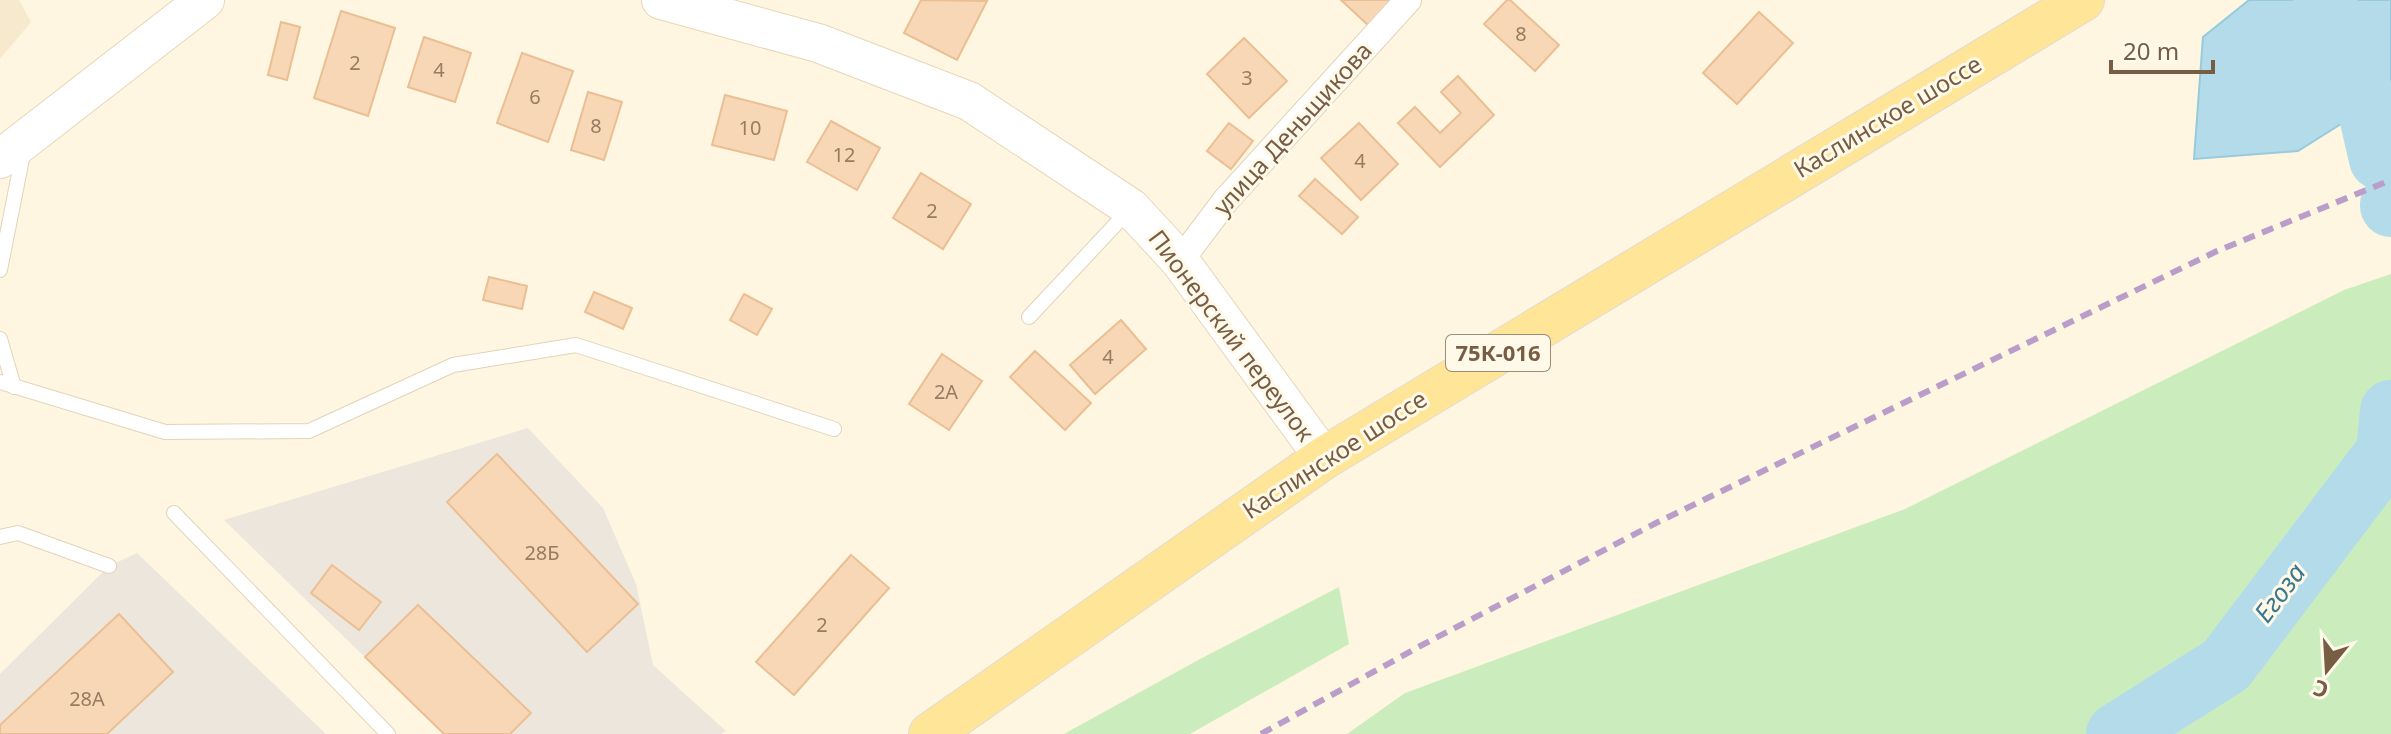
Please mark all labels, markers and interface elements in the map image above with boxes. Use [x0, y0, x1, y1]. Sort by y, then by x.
house number: 8 [1515, 20, 1527, 47]
scale bar [2111, 24, 2213, 74]
street label: улица Деньщикова [1205, 34, 1379, 222]
text: 20 m [2123, 34, 2179, 67]
street label: Каслинское шоссе [1787, 47, 1987, 185]
house number: 2 [349, 49, 361, 76]
house number: 4 [433, 56, 445, 83]
house number: 3 [1241, 64, 1253, 91]
house number: 6 [529, 83, 541, 110]
house number: 8 [590, 112, 602, 139]
house number: 10 [739, 114, 761, 141]
house number: 12 [833, 141, 855, 168]
house number: 4 [1354, 147, 1366, 174]
house number: 2 [926, 197, 938, 224]
street label: Пионерский переулок [1142, 223, 1323, 448]
road number: 75К-016 [1446, 335, 1550, 371]
house number: 4 [1102, 343, 1114, 370]
house number: 2А [934, 378, 958, 405]
street label: Каслинское шоссе [1236, 382, 1433, 526]
house number: 28Б [524, 539, 560, 566]
water label: Егоза [2245, 555, 2313, 629]
house number: 2 [816, 611, 828, 638]
north arrow [2287, 630, 2367, 710]
text: С [2309, 674, 2332, 706]
house number: 28А [69, 685, 105, 712]

